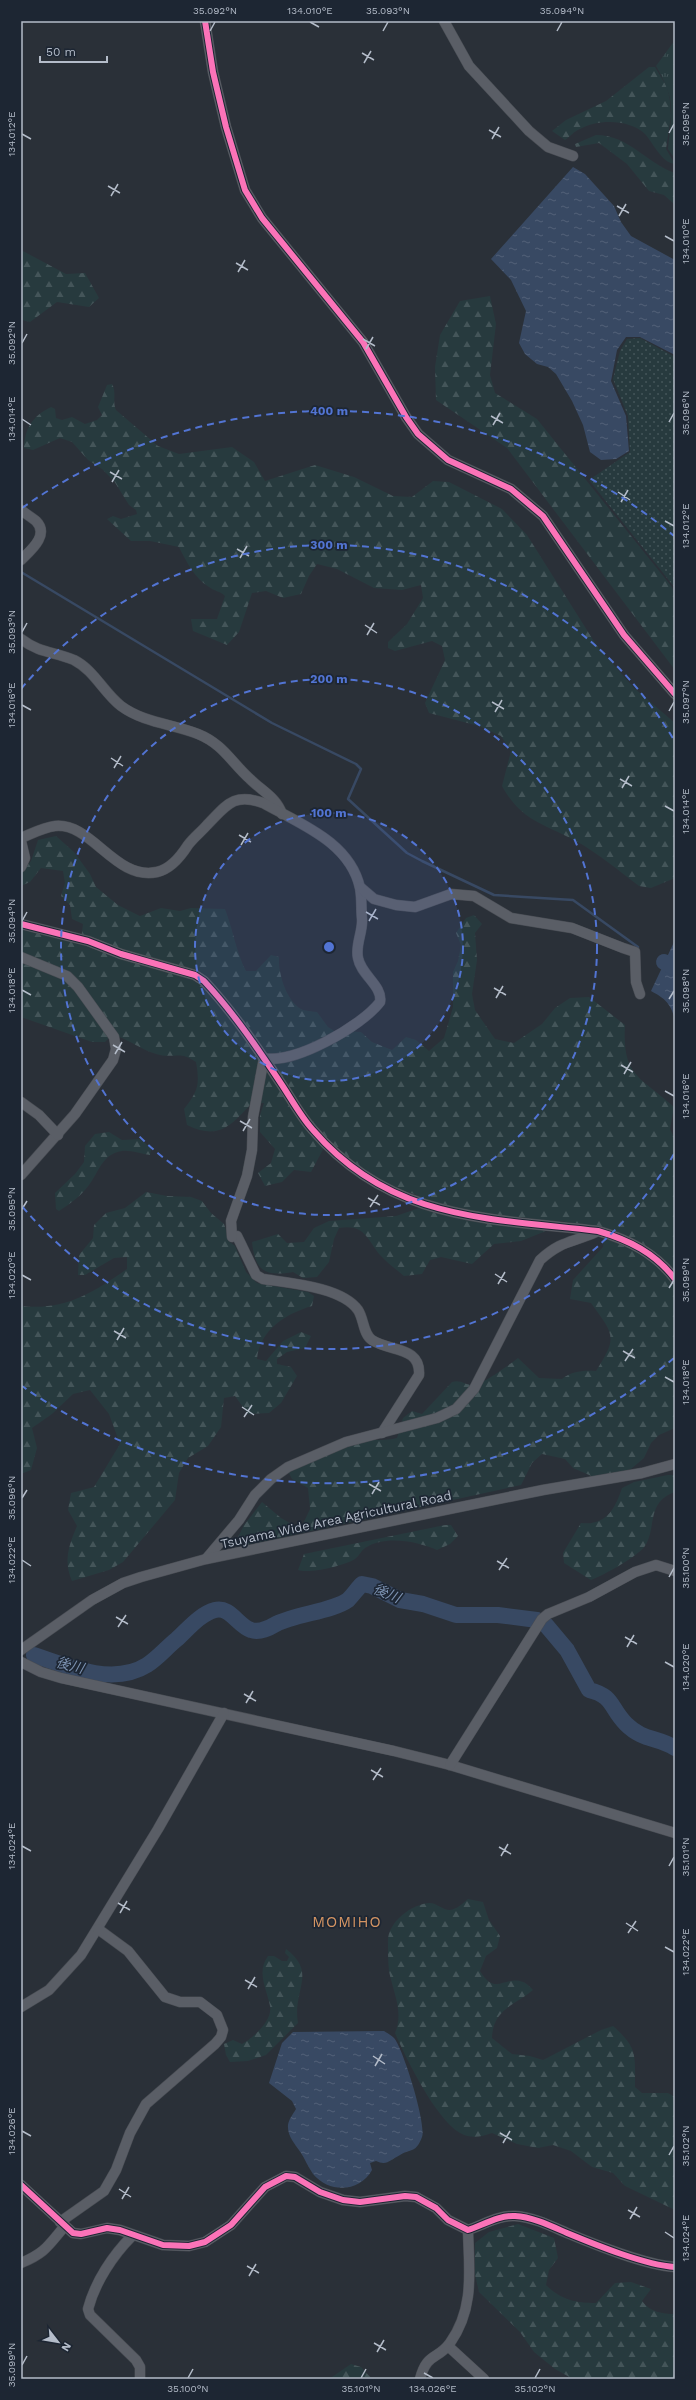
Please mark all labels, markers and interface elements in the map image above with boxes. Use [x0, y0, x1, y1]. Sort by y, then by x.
text: 35.092°N [193, 5, 237, 16]
text: 134.010°E [287, 5, 333, 16]
text: 35.093°N [366, 5, 410, 16]
text: 35.094°N [540, 5, 584, 16]
scale bar [40, 38, 107, 64]
text: 50 m [46, 45, 76, 59]
text: 35.095°N [680, 102, 691, 146]
text: 134.012°E [6, 111, 17, 157]
text: 134.010°E [680, 218, 691, 264]
text: 35.092°N [6, 321, 17, 365]
text: 35.096°N [680, 391, 691, 435]
text: 134.014°E [6, 396, 17, 442]
text: 400 m [310, 404, 348, 418]
text: 134.012°E [680, 503, 691, 549]
text: 300 m [310, 538, 348, 552]
text: 35.093°N [6, 610, 17, 654]
text: 200 m [310, 672, 348, 686]
text: 35.097°N [680, 680, 691, 724]
text: 134.016°E [6, 682, 17, 728]
text: 134.014°E [680, 788, 691, 834]
text: 100 m [311, 806, 347, 820]
text: 35.094°N [6, 899, 17, 943]
centre of rings [322, 940, 336, 954]
text: 134.018°E [6, 967, 17, 1013]
text: 35.098°N [680, 969, 691, 1013]
text: 134.016°E [680, 1073, 691, 1119]
text: 35.095°N [6, 1187, 17, 1231]
text: 134.020°E [6, 1251, 17, 1299]
text: 35.099°N [680, 1258, 691, 1302]
text: 134.018°E [680, 1359, 691, 1405]
text: 35.096°N [6, 1476, 17, 1520]
street label: Tsuyama Wide Area Agricultural Road [219, 1488, 453, 1551]
text: 134.022°E [6, 1536, 17, 1584]
text: 35.100°N [680, 1547, 691, 1589]
water label: 後川 [371, 1580, 405, 1607]
text: 134.020°E [680, 1643, 691, 1691]
water label: 後川 [54, 1654, 88, 1677]
text: 134.024°E [6, 1823, 17, 1870]
text: 35.101°N [680, 1837, 691, 1877]
district label: MOMIHO [312, 1913, 382, 1931]
text: 134.022°E [680, 1928, 691, 1976]
text: 134.026°E [6, 2107, 17, 2155]
text: 35.102°N [680, 2125, 691, 2167]
text: 134.024°E [680, 2215, 691, 2262]
north arrow [38, 2322, 78, 2362]
text: N [58, 2340, 74, 2354]
text: 35.099°N [6, 2343, 17, 2387]
text: 35.100°N [167, 2383, 209, 2394]
text: 35.101°N [341, 2383, 381, 2394]
text: 134.026°E [409, 2383, 457, 2394]
text: 35.102°N [514, 2383, 556, 2394]

